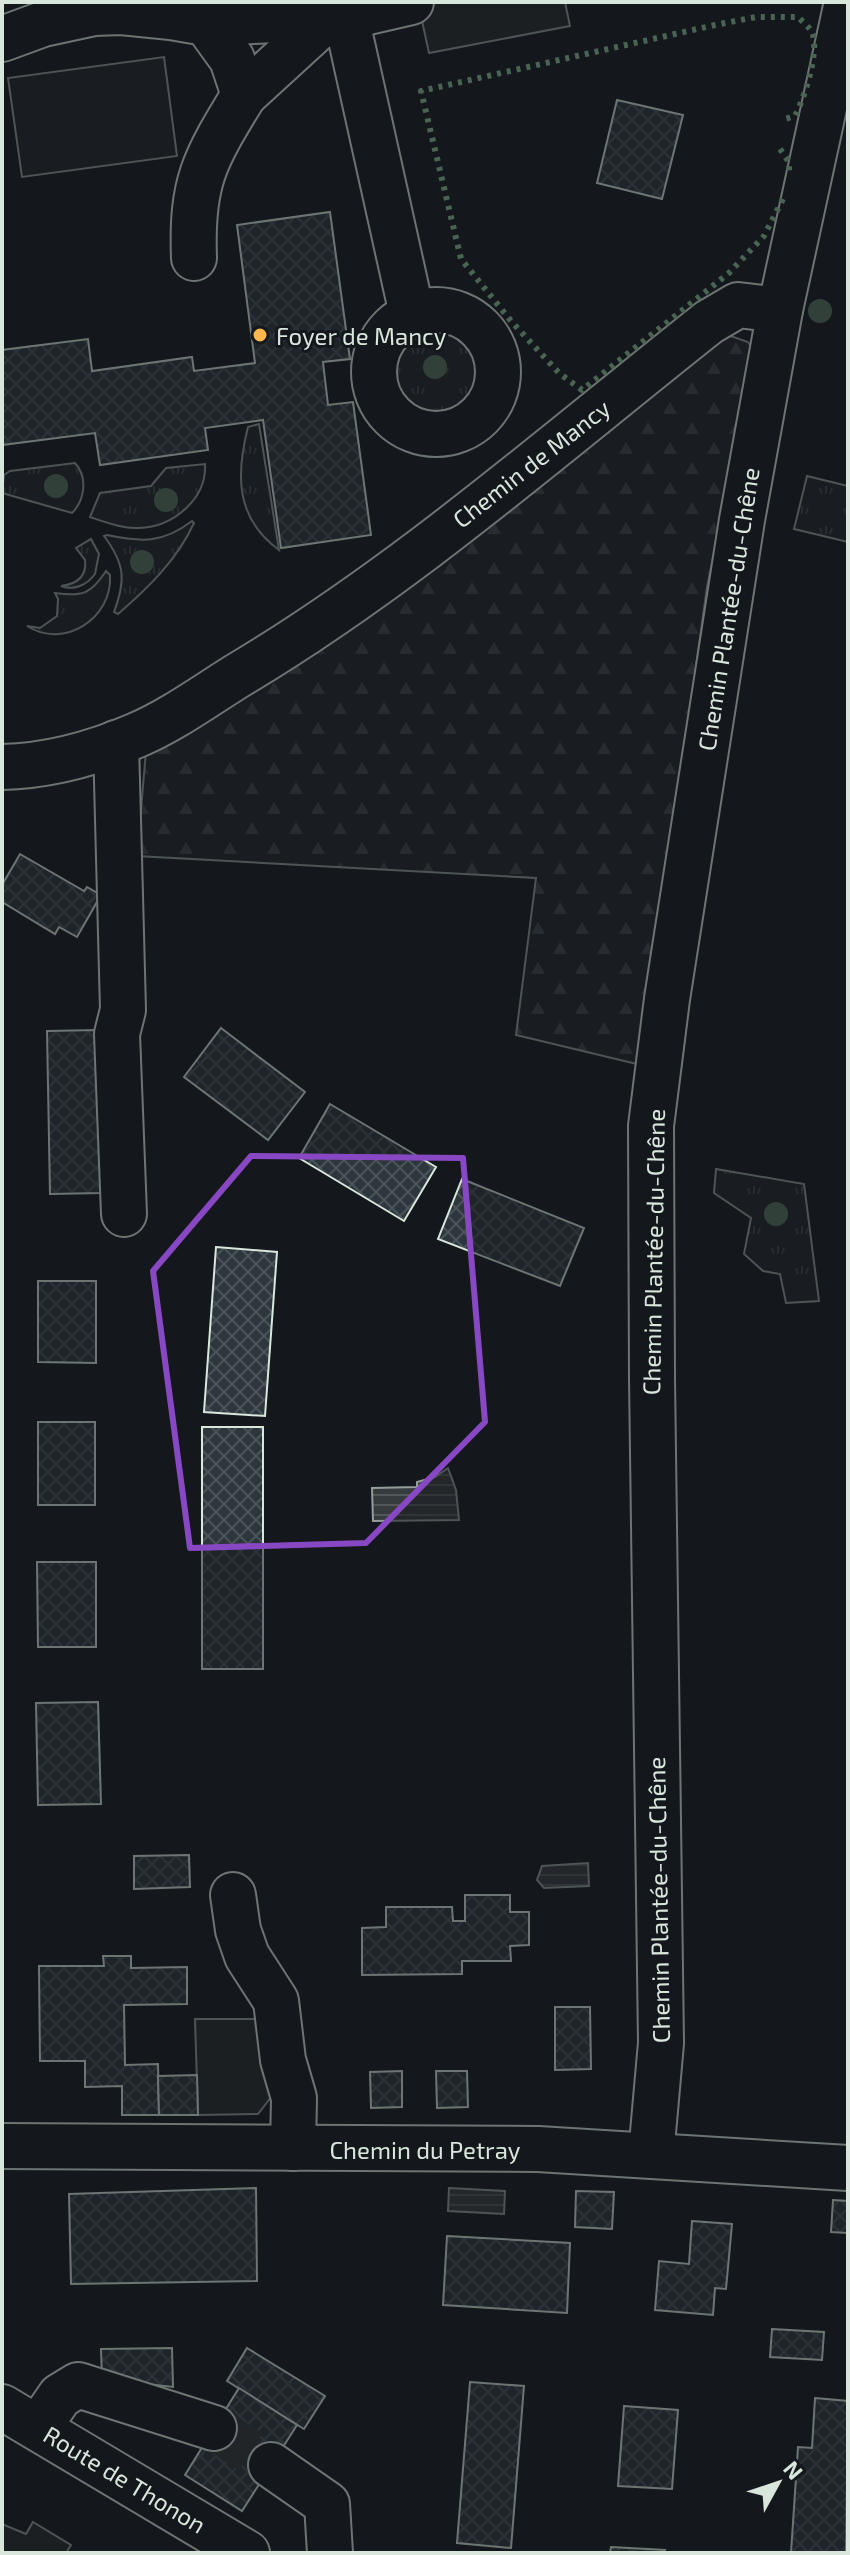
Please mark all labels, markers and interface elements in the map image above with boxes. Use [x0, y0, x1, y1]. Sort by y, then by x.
place label: Foyer de Mancy [276, 321, 447, 350]
marker: Foyer de Mancy [251, 326, 269, 344]
street label: Chemin de Mancy [447, 392, 616, 533]
street label: Chemin Plantée-du-Chêne [691, 465, 765, 753]
street label: Chemin Plantée-du-Chêne [636, 1109, 670, 1395]
street label: Chemin Plantée-du-Chêne [641, 1757, 675, 2043]
street label: Chemin du Petray [329, 2135, 521, 2164]
street label: Route de Thonon [39, 2419, 211, 2539]
north arrow [738, 2443, 818, 2523]
text: N [779, 2455, 809, 2484]

